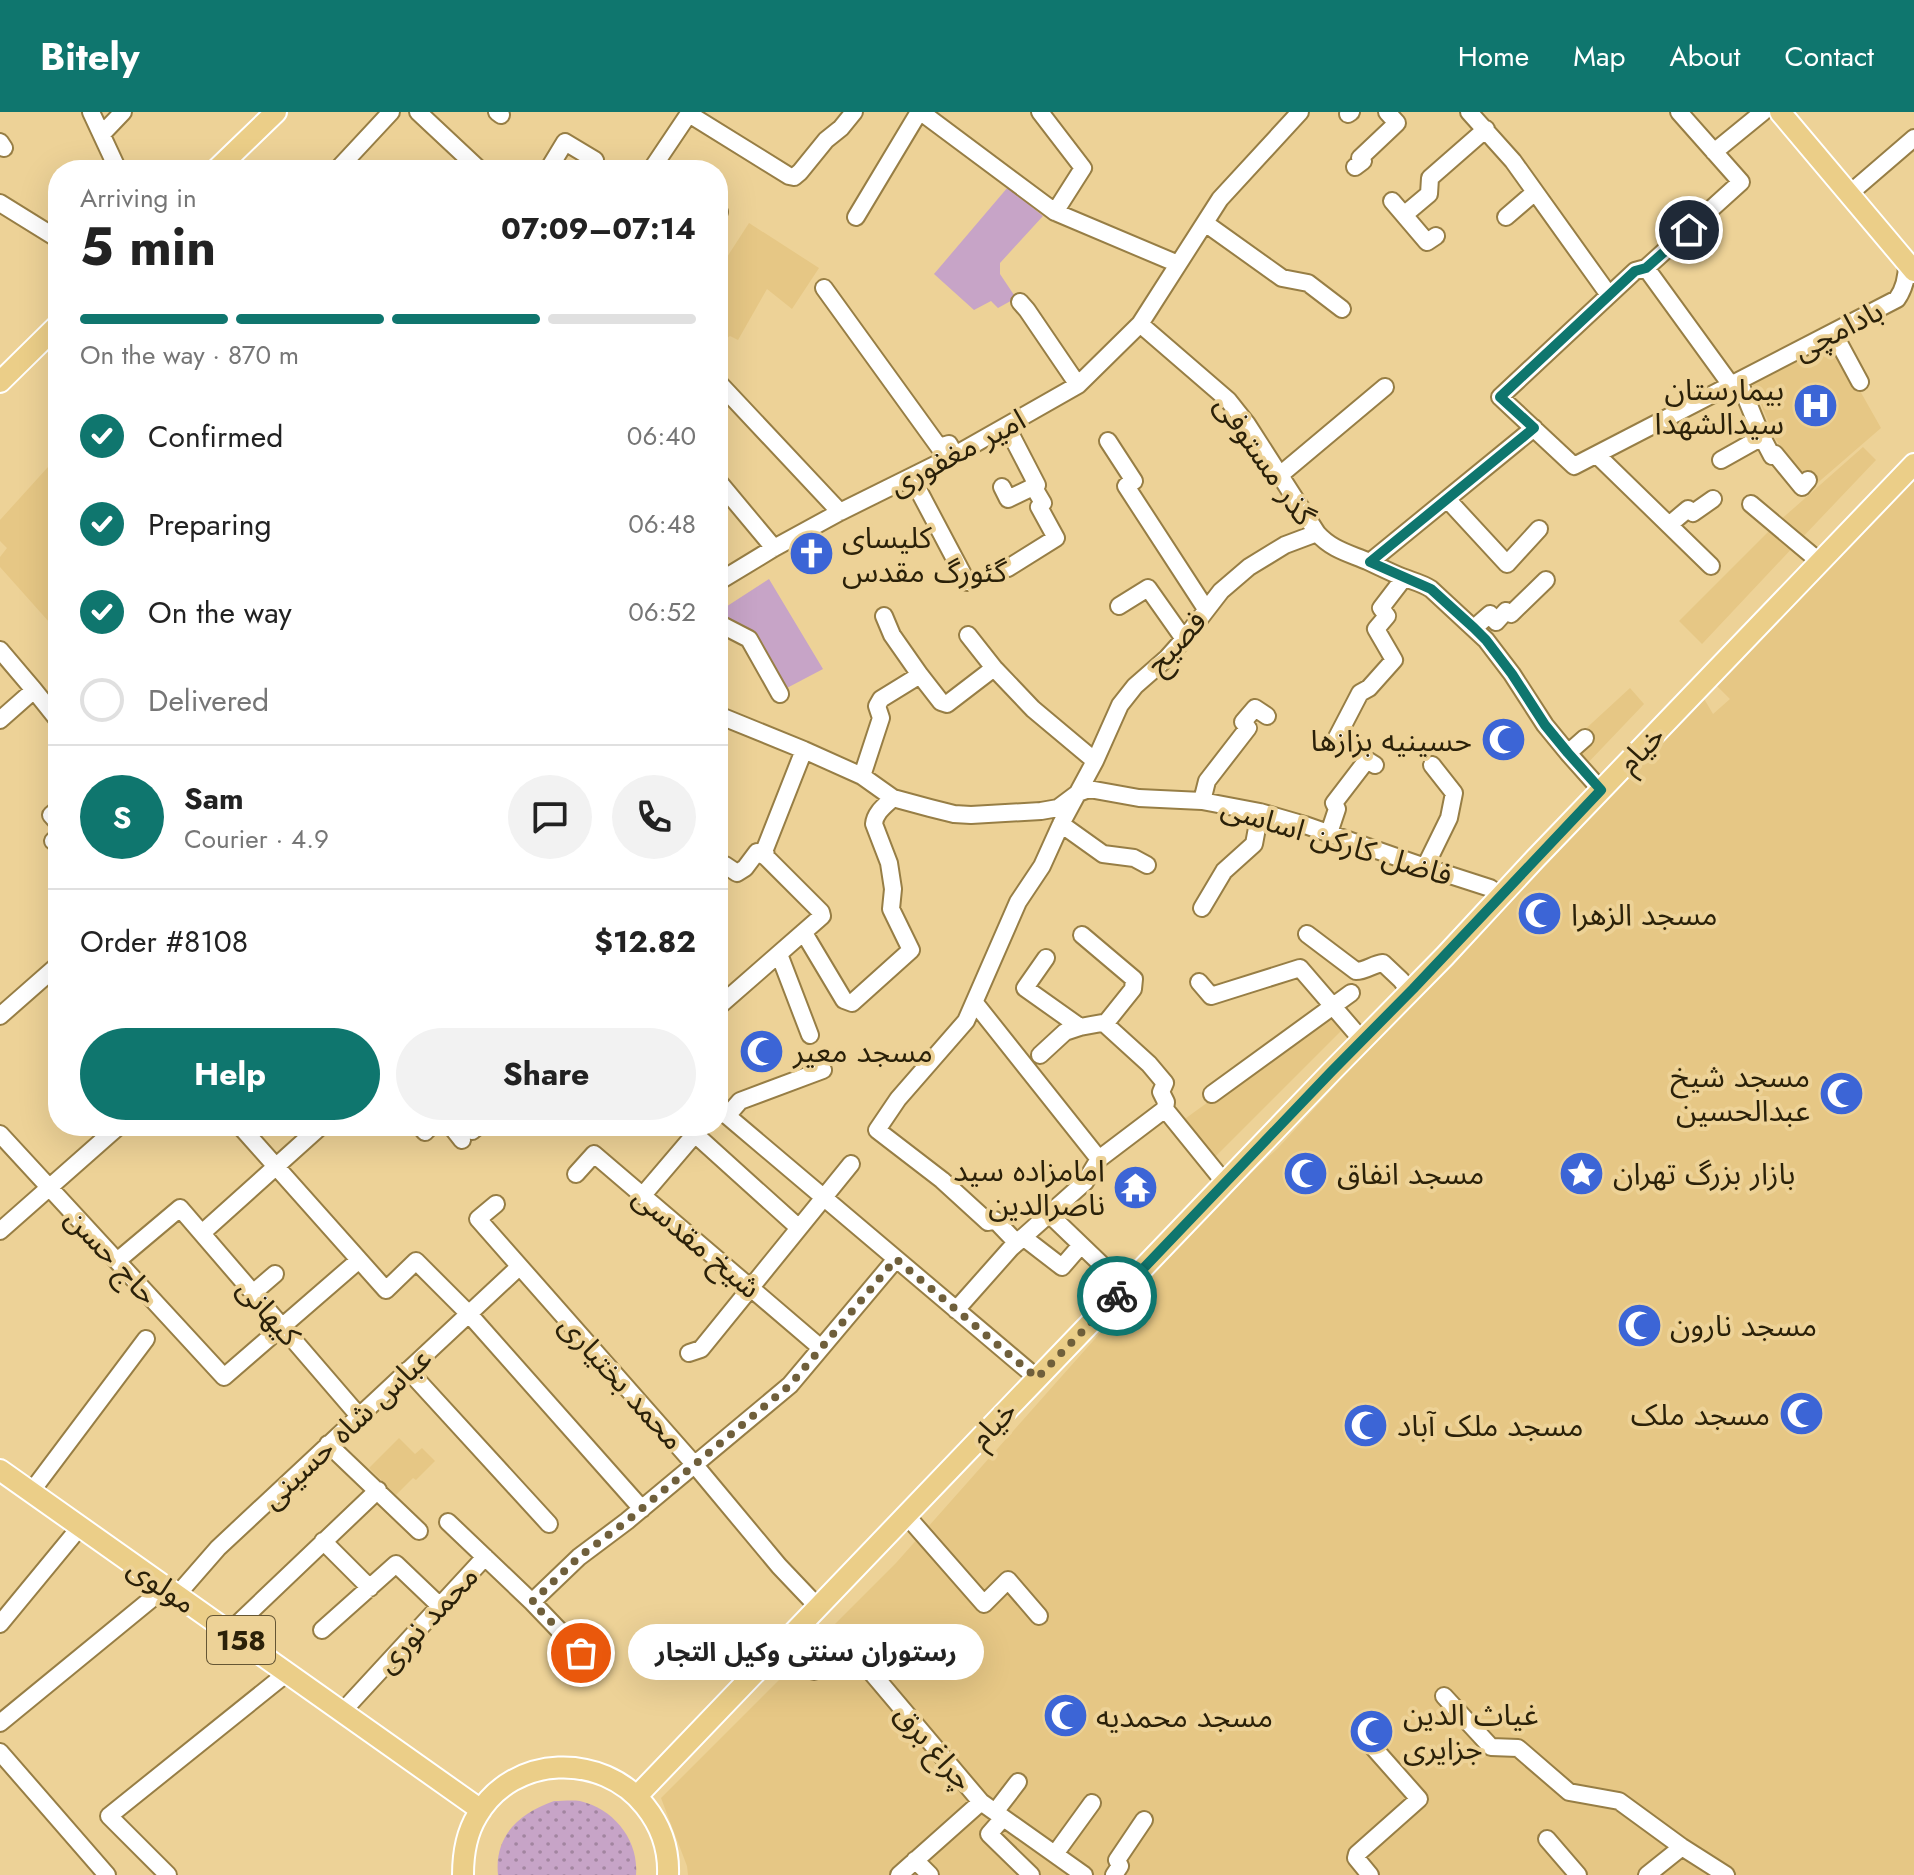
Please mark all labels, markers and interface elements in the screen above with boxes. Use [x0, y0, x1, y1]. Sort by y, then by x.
text: Bitely [40, 29, 140, 84]
text: Home [1458, 36, 1529, 77]
text: Map [1573, 36, 1625, 77]
text: About [1669, 36, 1741, 77]
text: Contact [1785, 36, 1874, 77]
text: Arriving in [80, 179, 197, 217]
pin [1655, 196, 1723, 264]
text: 07:09–07:14 [501, 207, 696, 250]
icon: home [1667, 208, 1711, 252]
text: 5 min [80, 209, 216, 285]
street label: بادامچی [1786, 289, 1890, 371]
text: On the way · 870 m [80, 336, 299, 374]
place label: بیمارستان سیدالشهدا [1655, 368, 1784, 445]
hospital icon: بیمارستان سیدالشهدا [1791, 382, 1839, 430]
street label: گذر مستوفی [1204, 386, 1326, 534]
street label: امیر مغفوری [881, 398, 1033, 506]
icon: check [80, 414, 124, 458]
text: Confirmed [148, 415, 283, 458]
text: 06:40 [627, 417, 696, 455]
icon: check [80, 502, 124, 546]
text: Preparing [148, 503, 272, 546]
text: 06:48 [628, 505, 696, 543]
place label: کلیسای گئورگ مقدس [842, 516, 1007, 593]
church icon: کلیسای گئورگ مقدس [787, 530, 835, 578]
icon: check [80, 590, 124, 634]
text: On the way [148, 591, 292, 634]
text: 06:52 [628, 593, 696, 631]
street label: فصیح [1136, 601, 1217, 684]
text: Delivered [148, 679, 269, 722]
street label: خیام [1607, 715, 1675, 783]
mosque icon: حسینیه بزازها [1479, 716, 1527, 764]
place label: حسینیه بزازها [1310, 719, 1472, 762]
button: chat [508, 775, 592, 859]
button: phone [612, 775, 696, 859]
text: Sam [184, 777, 244, 820]
street label: فاضل کارکن اساسی [1216, 785, 1458, 897]
text: S [113, 796, 131, 839]
text: Courier · 4.9 [184, 820, 329, 858]
mosque icon: مسجد الزهرا [1516, 890, 1564, 938]
place label: مسجد الزهرا [1571, 893, 1717, 936]
text: Order #8108 [80, 920, 248, 963]
text: $12.82 [594, 920, 696, 963]
mosque icon: مسجد معیر [738, 1027, 786, 1075]
button: Help [80, 1028, 380, 1120]
button: Share [396, 1028, 696, 1120]
place label: مسجد معیر [792, 1030, 933, 1073]
place label: مسجد شیخ عبدالحسین [1671, 1055, 1810, 1132]
mosque icon: مسجد شیخ عبدالحسین [1817, 1069, 1865, 1117]
place label: امامزاده سید ناصرالدین [953, 1149, 1105, 1226]
mosque icon: مسجد انفاق [1282, 1149, 1330, 1197]
place icon: بازار بزرگ تهران [1558, 1149, 1606, 1197]
place label: مسجد انفاق [1337, 1152, 1484, 1195]
place label: بازار بزرگ تهران [1613, 1152, 1795, 1195]
temple icon: امامزاده سید ناصرالدین [1112, 1163, 1160, 1211]
street label: شیخ مقدسی [623, 1176, 770, 1309]
street label: حاج حسن [55, 1198, 169, 1315]
courier [1077, 1256, 1157, 1336]
street label: کیهانی [227, 1269, 311, 1356]
icon: bike [1095, 1274, 1139, 1318]
mosque icon: مسجد نارون [1615, 1301, 1663, 1349]
place label: مسجد نارون [1670, 1304, 1817, 1347]
street label: محمد بختیاری [549, 1305, 695, 1459]
street label: عباس شاه حسینی [251, 1337, 441, 1519]
street label: خیام [959, 1390, 1027, 1458]
mosque icon: مسجد ملک [1777, 1390, 1825, 1438]
place label: مسجد ملک [1631, 1393, 1770, 1436]
mosque icon: مسجد ملک آباد [1342, 1401, 1390, 1449]
place label: مسجد ملک آباد [1397, 1404, 1583, 1447]
street label: مولوی [119, 1546, 205, 1624]
street label: محمد نوری [366, 1556, 488, 1682]
road number: 158 [207, 1616, 275, 1664]
pin [547, 1619, 615, 1687]
callout: رستوران سنتی وکیل التجار [629, 1625, 985, 1681]
icon: bag [559, 1631, 603, 1675]
text: رستوران سنتی وکیل التجار [655, 1633, 957, 1671]
mosque icon: مسجد محمدیه [1041, 1692, 1089, 1740]
place label: غیاث الدین جزایری [1403, 1693, 1539, 1770]
street label: چراغ برق [883, 1694, 984, 1800]
place label: مسجد محمدیه [1096, 1695, 1273, 1738]
mosque icon: غیاث الدین جزایری [1348, 1707, 1396, 1755]

